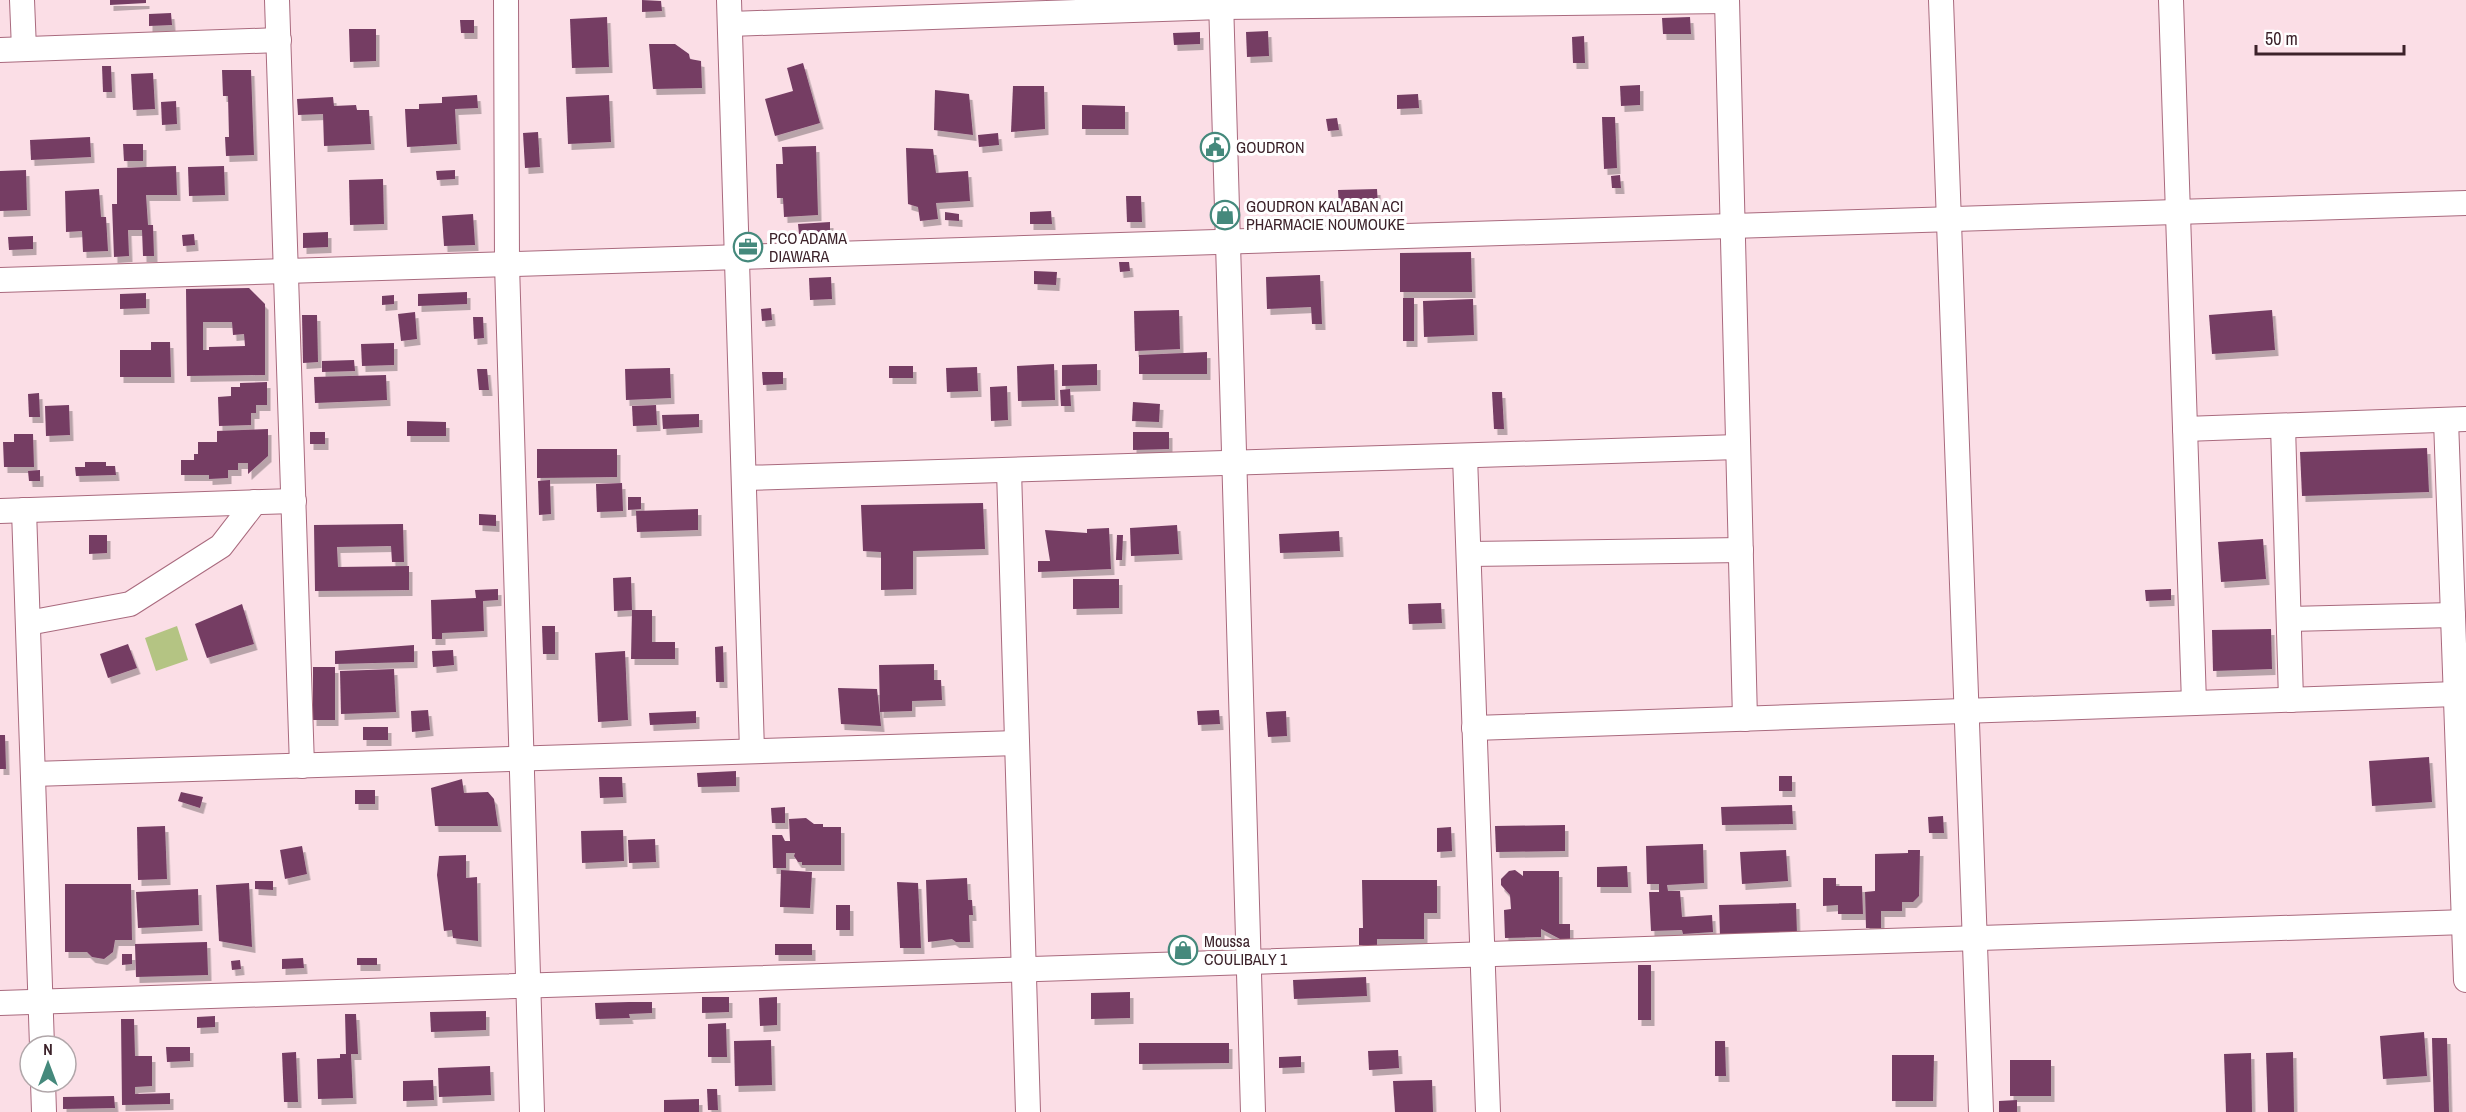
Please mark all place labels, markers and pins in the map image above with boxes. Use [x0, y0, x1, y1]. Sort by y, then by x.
public building icon: GOUDRON [1199, 131, 1231, 163]
place label: GOUDRON [1236, 136, 1305, 158]
place label: GOUDRON KALABAN ACI PHARMACIE NOUMOUKE [1246, 195, 1405, 235]
shop icon: GOUDRON KALABAN ACI PHARMACIE NOUMOUKE [1209, 199, 1241, 231]
place label: PCO ADAMA DIAWARA [769, 227, 847, 267]
office icon: PCO ADAMA DIAWARA [732, 231, 764, 263]
place label: Moussa COULIBALY 1 [1204, 930, 1288, 970]
shop icon: Moussa COULIBALY 1 [1167, 934, 1199, 966]

